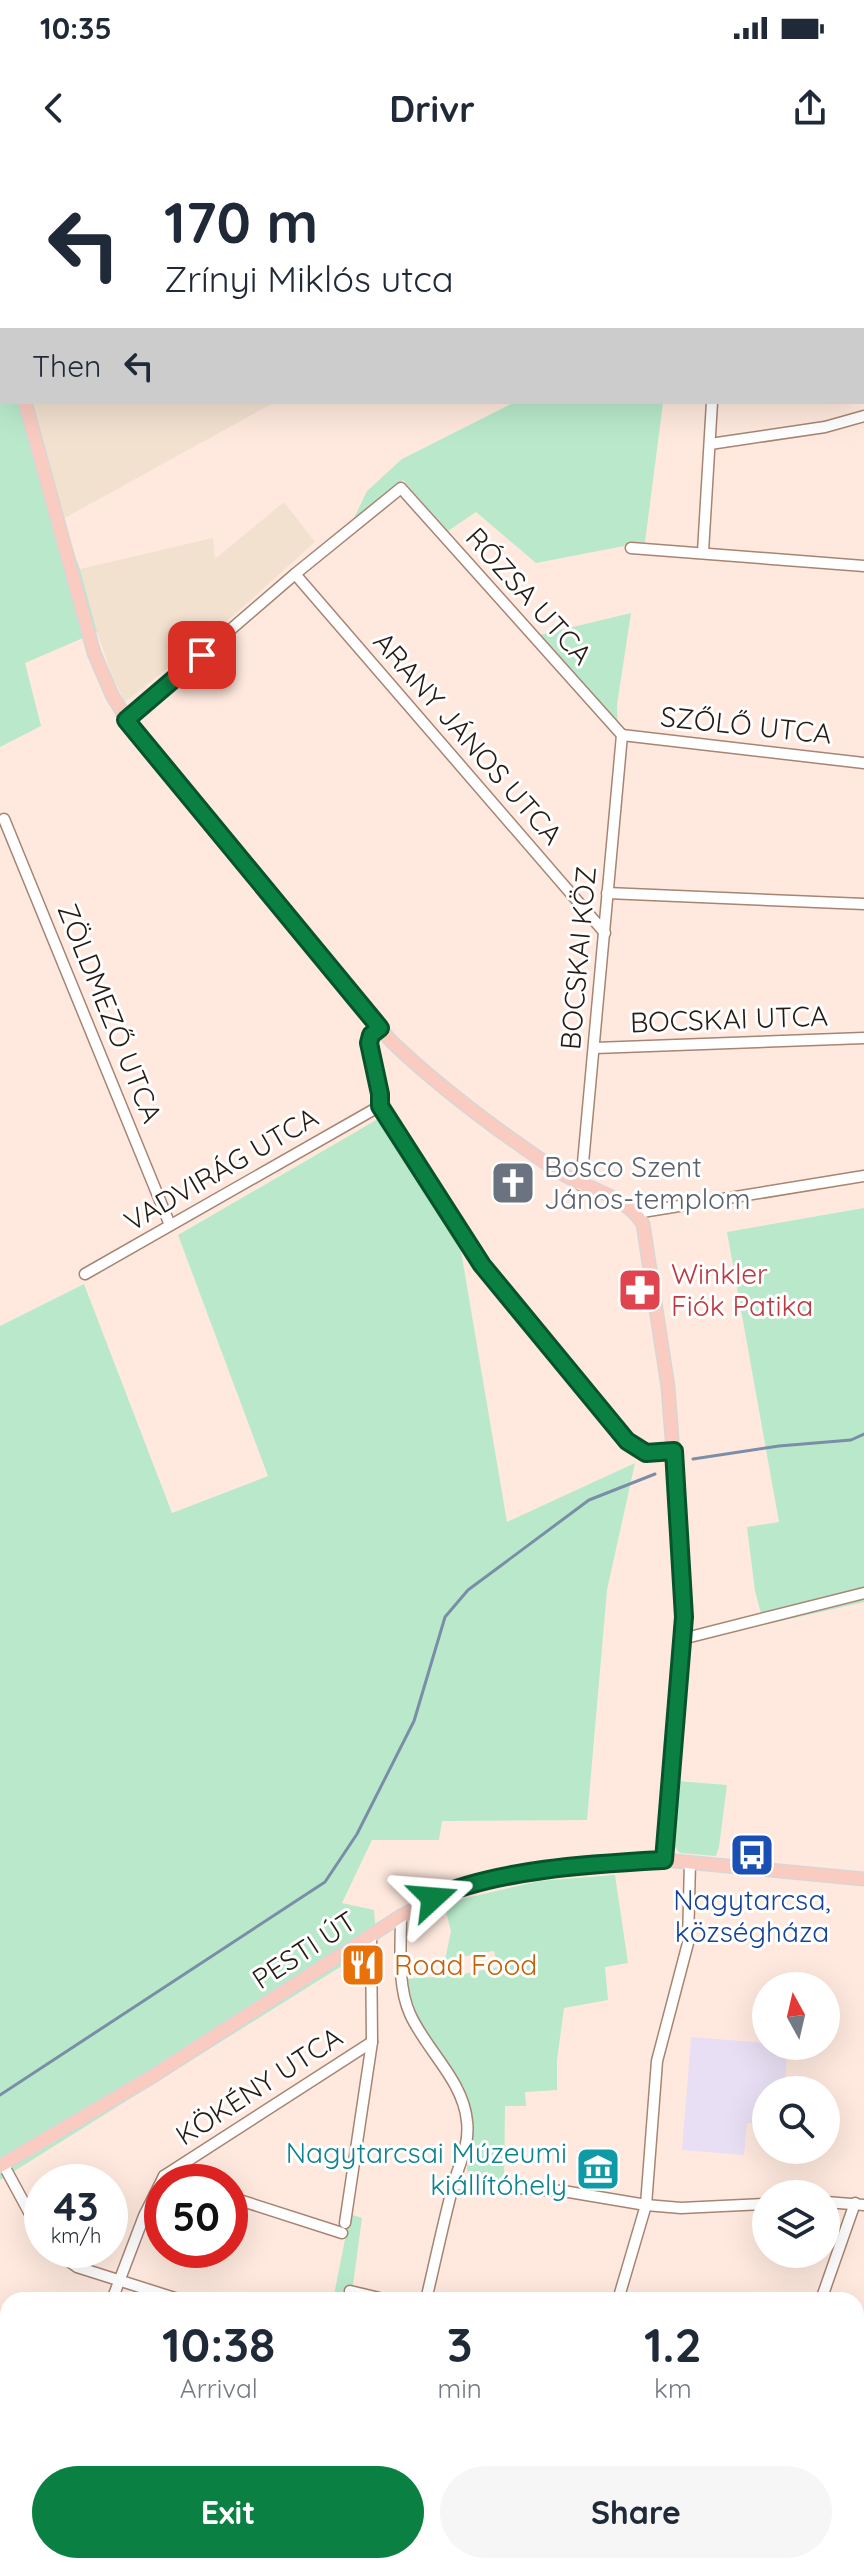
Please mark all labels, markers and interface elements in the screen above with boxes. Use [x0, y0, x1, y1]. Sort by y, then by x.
text: 10:35 [40, 9, 112, 47]
icon: back [32, 86, 76, 130]
text: Drivr [389, 86, 475, 131]
icon: share [788, 86, 832, 130]
text: 170 m [164, 187, 318, 257]
icon: left [32, 192, 136, 296]
text: Zrínyi Miklós utca [164, 256, 454, 301]
icon: left [117, 344, 161, 388]
text: Then [32, 347, 101, 385]
street label: RÓZSA UTCA [459, 520, 600, 671]
pin [168, 621, 236, 689]
street label: ARANY JÁNOS UTCA [366, 624, 570, 851]
icon: arrive [180, 633, 224, 677]
street label: SZŐLŐ UTCA [659, 698, 833, 751]
street label: BOCSKAI KÖZ [552, 865, 603, 1051]
street label: ZÖLDMEZŐ UTCA [51, 898, 170, 1128]
street label: BOCSKAI UTCA [629, 998, 829, 1039]
street label: VADVIRÁG UTCA [118, 1099, 324, 1238]
place label: Bosco Szent János-templom [544, 1149, 750, 1216]
church icon: Bosco Szent János-templom [489, 1159, 537, 1207]
place label: Winkler Fiók Patika [671, 1256, 813, 1323]
pharmacy icon: Winkler Fiók Patika [616, 1266, 664, 1314]
bus stop icon: Nagytarcsa, községháza [728, 1831, 776, 1879]
position arrow [391, 1856, 475, 1940]
place label: Nagytarcsa, községháza [673, 1882, 831, 1949]
street label: PESTI ÚT [245, 1903, 362, 1996]
restaurant icon: Road Food [339, 1941, 387, 1989]
place label: Road Food [394, 1947, 537, 1982]
north arrow [752, 1972, 840, 2060]
map controls [752, 1972, 840, 2268]
street label: KÖKÉNY UTCA [169, 2019, 349, 2152]
button: search [752, 2076, 840, 2164]
place label: Nagytarcsai Múzeumi kiállítóhely [286, 2135, 567, 2202]
museum icon: Nagytarcsai Múzeumi kiállítóhely [574, 2145, 622, 2193]
speed limit sign: 50 [144, 2164, 248, 2268]
button: layers [752, 2180, 840, 2268]
text: 43 [54, 2181, 99, 2231]
text: km/h [51, 2223, 101, 2248]
text: 10:38 [162, 2314, 275, 2374]
text: 3 [447, 2314, 473, 2374]
text: 1.2 [644, 2314, 702, 2374]
text: Arrival [180, 2372, 258, 2405]
text: min [438, 2372, 482, 2405]
text: km [654, 2372, 692, 2405]
button: Exit [32, 2466, 424, 2558]
button: Share [440, 2466, 832, 2558]

